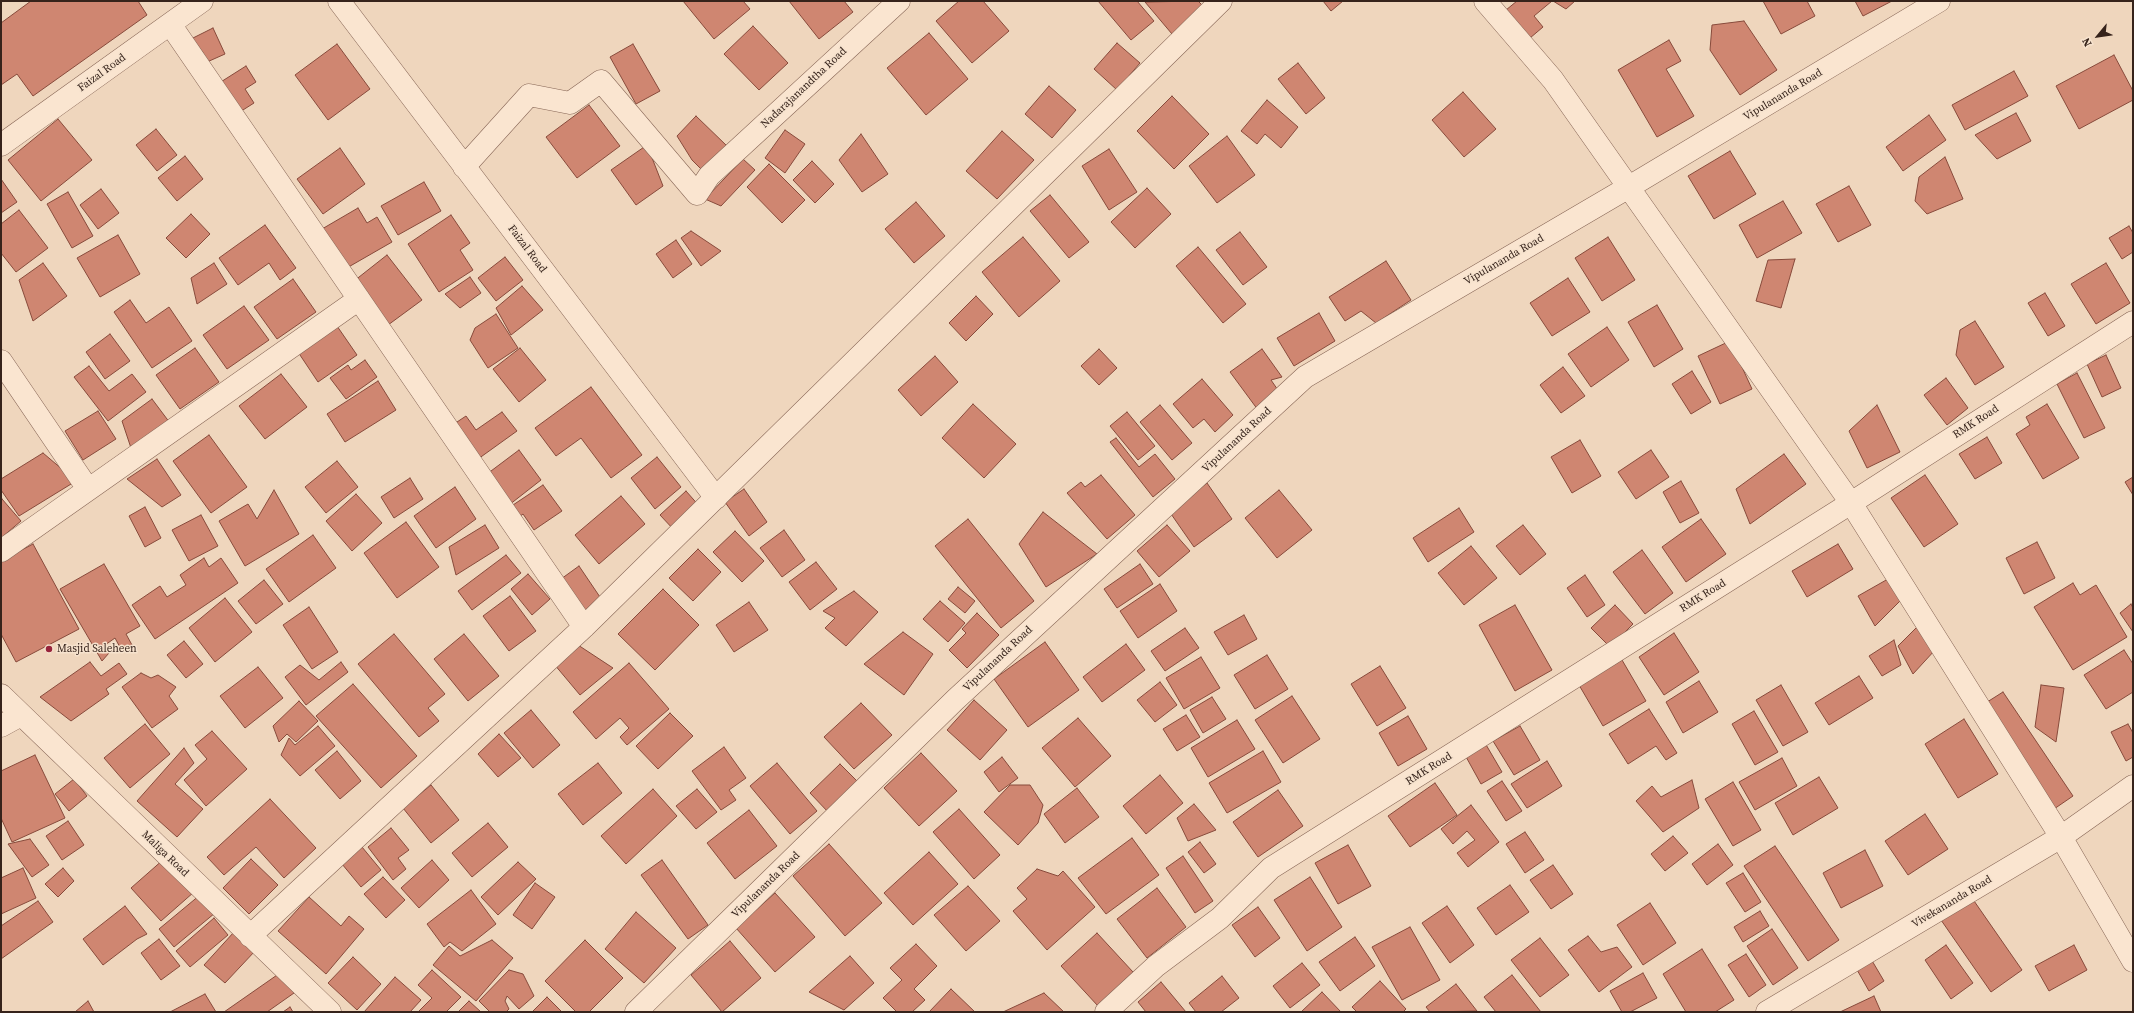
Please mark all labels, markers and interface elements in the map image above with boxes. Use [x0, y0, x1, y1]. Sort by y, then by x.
north arrow [2078, 16, 2118, 56]
text: N [2079, 35, 2096, 49]
street label: Nadarajanandtha Road [758, 45, 850, 131]
street label: Faizal Road [75, 51, 129, 95]
street label: Vipulananda Road [1741, 66, 1825, 124]
street label: Faizal Road [505, 223, 549, 275]
street label: Vipulananda Road [1462, 232, 1546, 288]
street label: RMK Road [1951, 402, 2001, 442]
street label: Vipulananda Road [1200, 405, 1274, 475]
street label: RMK Road [1677, 577, 1729, 615]
street label: Vipulananda Road [961, 624, 1035, 694]
place label: Masjid Saleheen [57, 642, 137, 656]
marker: Masjid Saleheen [44, 644, 54, 654]
street label: RMK Road [1403, 750, 1455, 788]
street label: Maliga Road [139, 828, 191, 880]
street label: Vipulananda Road [729, 849, 803, 921]
street label: Vivekananda Road [1910, 873, 1994, 931]

